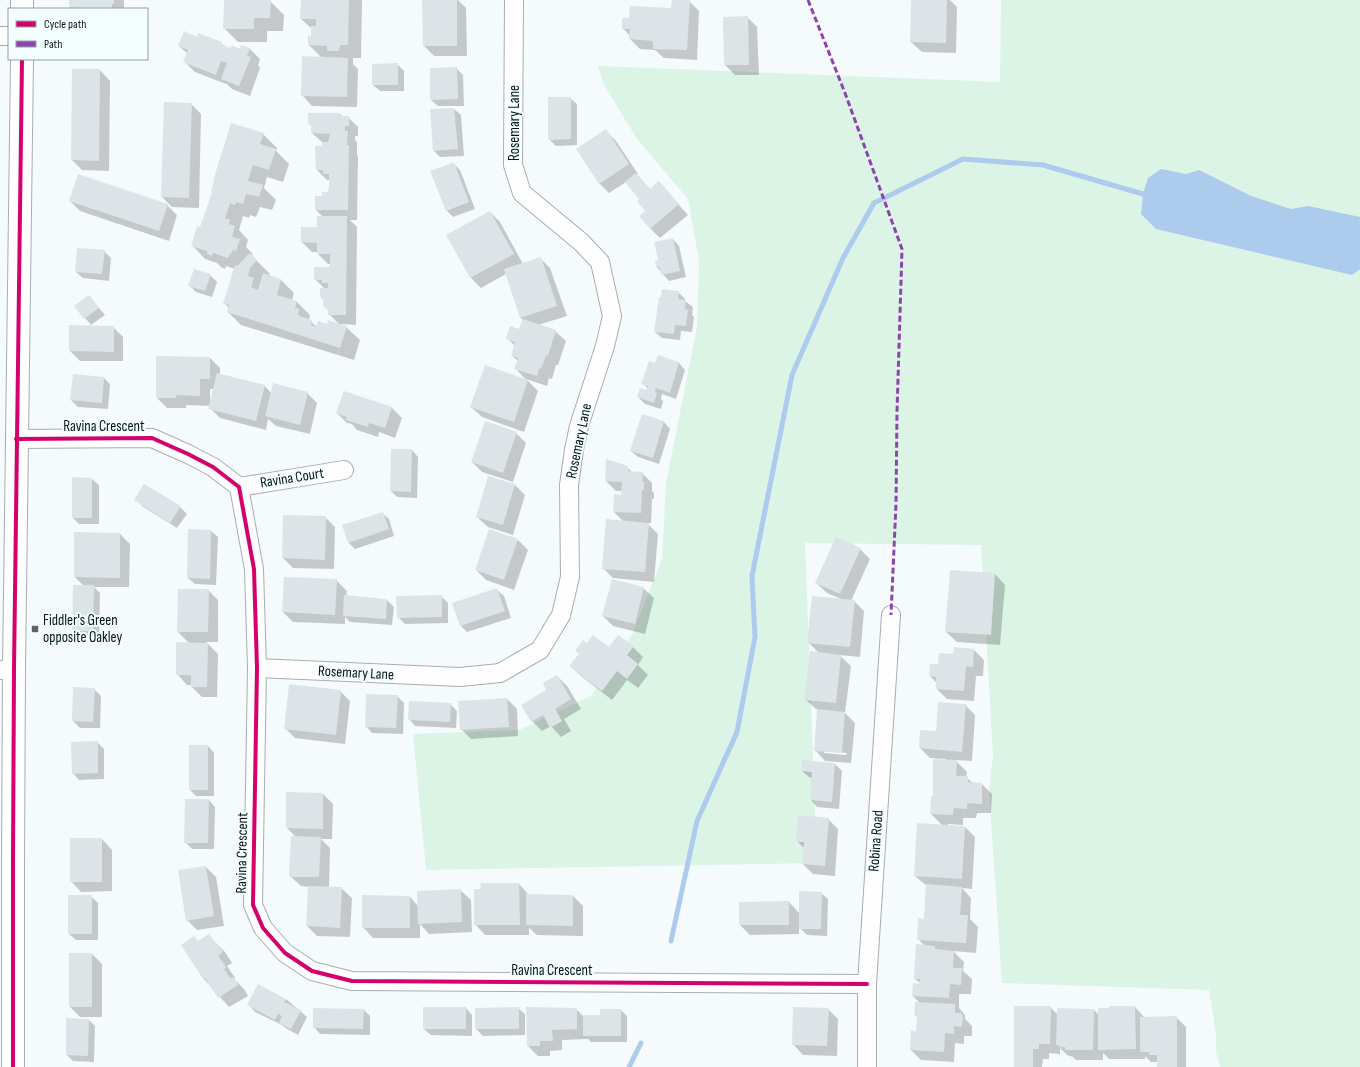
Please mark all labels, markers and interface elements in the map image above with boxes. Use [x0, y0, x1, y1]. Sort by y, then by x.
legend [8, 8, 148, 60]
text: Cycle path [44, 17, 86, 32]
text: Path [44, 37, 62, 52]
street label: Rosemary Lane [505, 85, 524, 161]
street label: Rosemary Lane [562, 402, 596, 480]
street label: Ravina Crescent [63, 417, 145, 436]
street label: Ravina Court [259, 464, 326, 492]
place label: Fiddler's Green opposite Oakley [43, 611, 122, 647]
marker: Fiddler's Green opposite Oakley [30, 624, 40, 634]
street label: Rosemary Lane [317, 662, 395, 684]
street label: Robina Road [864, 810, 888, 872]
street label: Ravina Crescent [232, 812, 252, 894]
street label: Ravina Crescent [511, 961, 593, 980]

